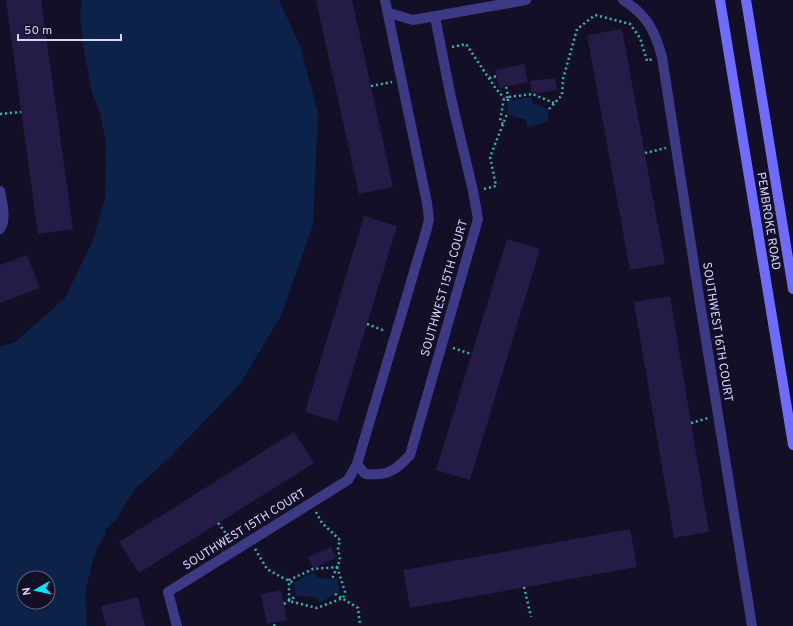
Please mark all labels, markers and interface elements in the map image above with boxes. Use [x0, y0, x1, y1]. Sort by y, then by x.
scale bar [18, 16, 121, 42]
text: 50 m [24, 23, 52, 39]
street label: PEMBROKE ROAD [752, 171, 784, 271]
street label: SOUTHWEST 15TH COURT [418, 218, 472, 359]
street label: SOUTHWEST 16TH COURT [698, 261, 736, 403]
street label: SOUTHWEST 15TH COURT [180, 485, 309, 574]
north arrow [16, 570, 56, 610]
text: N [20, 586, 35, 596]

